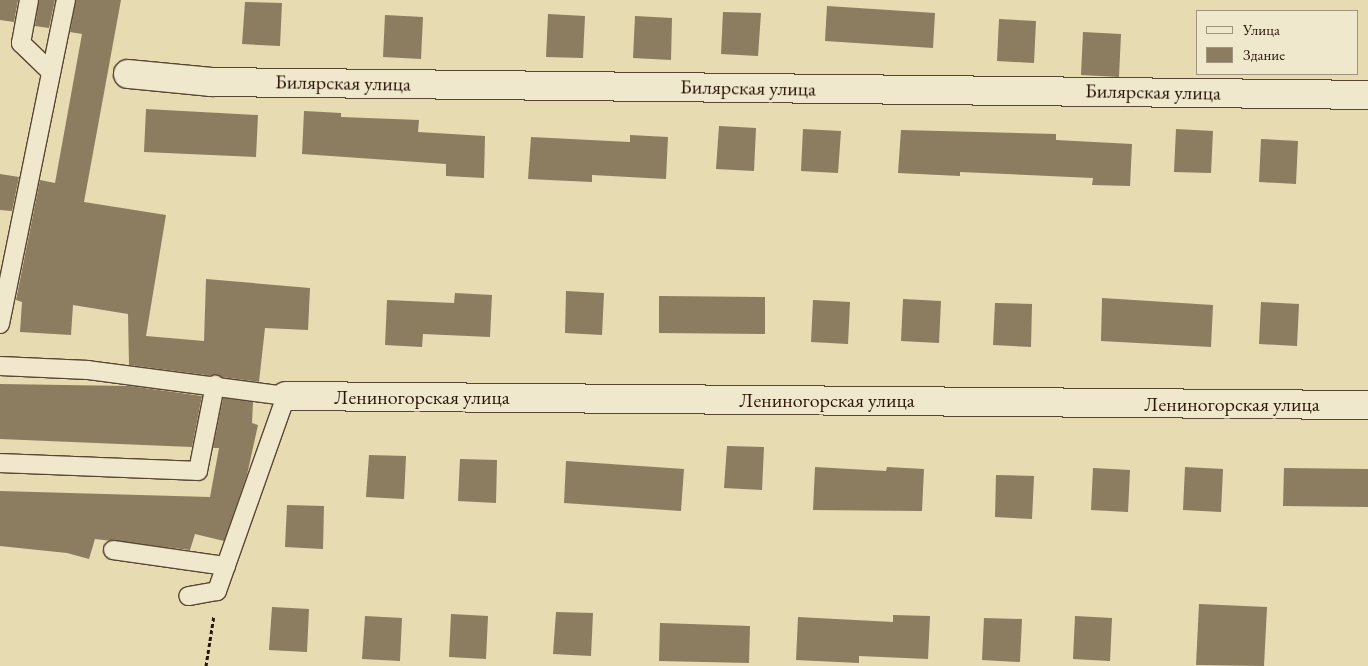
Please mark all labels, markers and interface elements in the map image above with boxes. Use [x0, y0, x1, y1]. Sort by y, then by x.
legend [1196, 10, 1358, 75]
text: Улица [1243, 20, 1280, 39]
text: Здание [1243, 45, 1285, 64]
street label: Билярская улица [275, 70, 411, 96]
street label: Билярская улица [680, 75, 816, 101]
street label: Билярская улица [1085, 79, 1221, 105]
street label: Лениногорская улица [334, 385, 510, 409]
street label: Лениногорская улица [739, 388, 915, 412]
street label: Лениногорская улица [1144, 392, 1320, 416]

